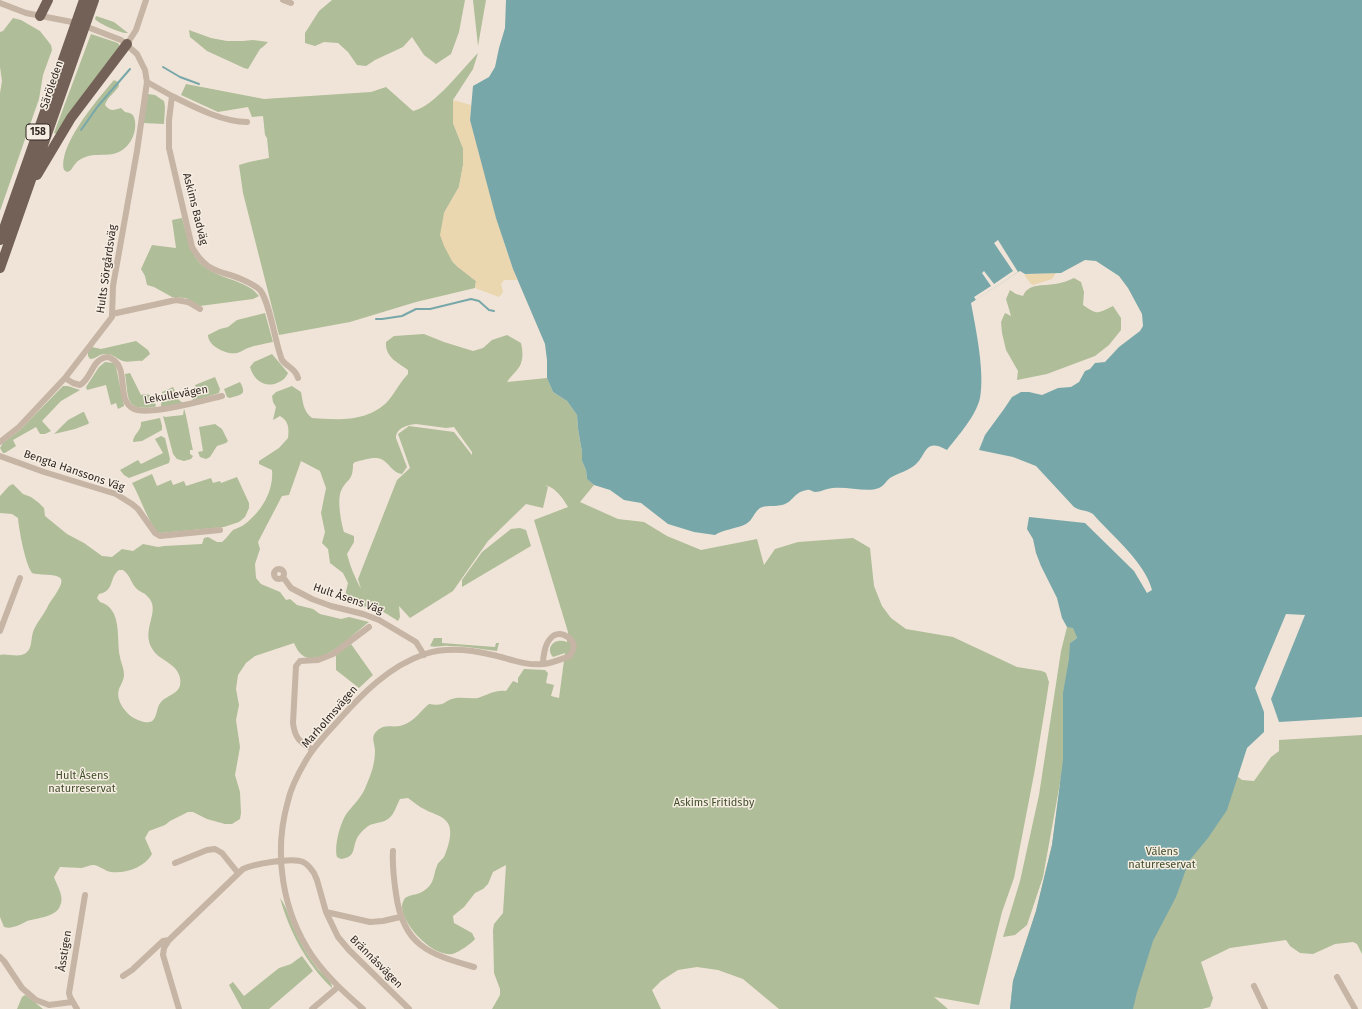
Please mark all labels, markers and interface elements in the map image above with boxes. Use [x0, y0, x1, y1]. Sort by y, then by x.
street label: Säröleden [38, 59, 66, 111]
road number: 158 [26, 124, 50, 140]
street label: Askims Badväg [180, 172, 210, 246]
street label: Hults Sörgårdsväg [94, 224, 120, 314]
street label: Lekullevägen [143, 383, 209, 407]
street label: Bengta Hanssons Väg [22, 448, 126, 494]
street label: Hult Åsens Väg [311, 581, 385, 617]
street label: Marholmsvägen [299, 683, 361, 751]
park label: Hult Åsens naturreservat [48, 769, 116, 795]
park label: Askims Fritidsby [674, 796, 754, 810]
park label: Välens naturreservat [1128, 845, 1196, 871]
street label: Åsstigen [55, 929, 75, 973]
street label: Brännåsvägen [347, 933, 405, 991]

